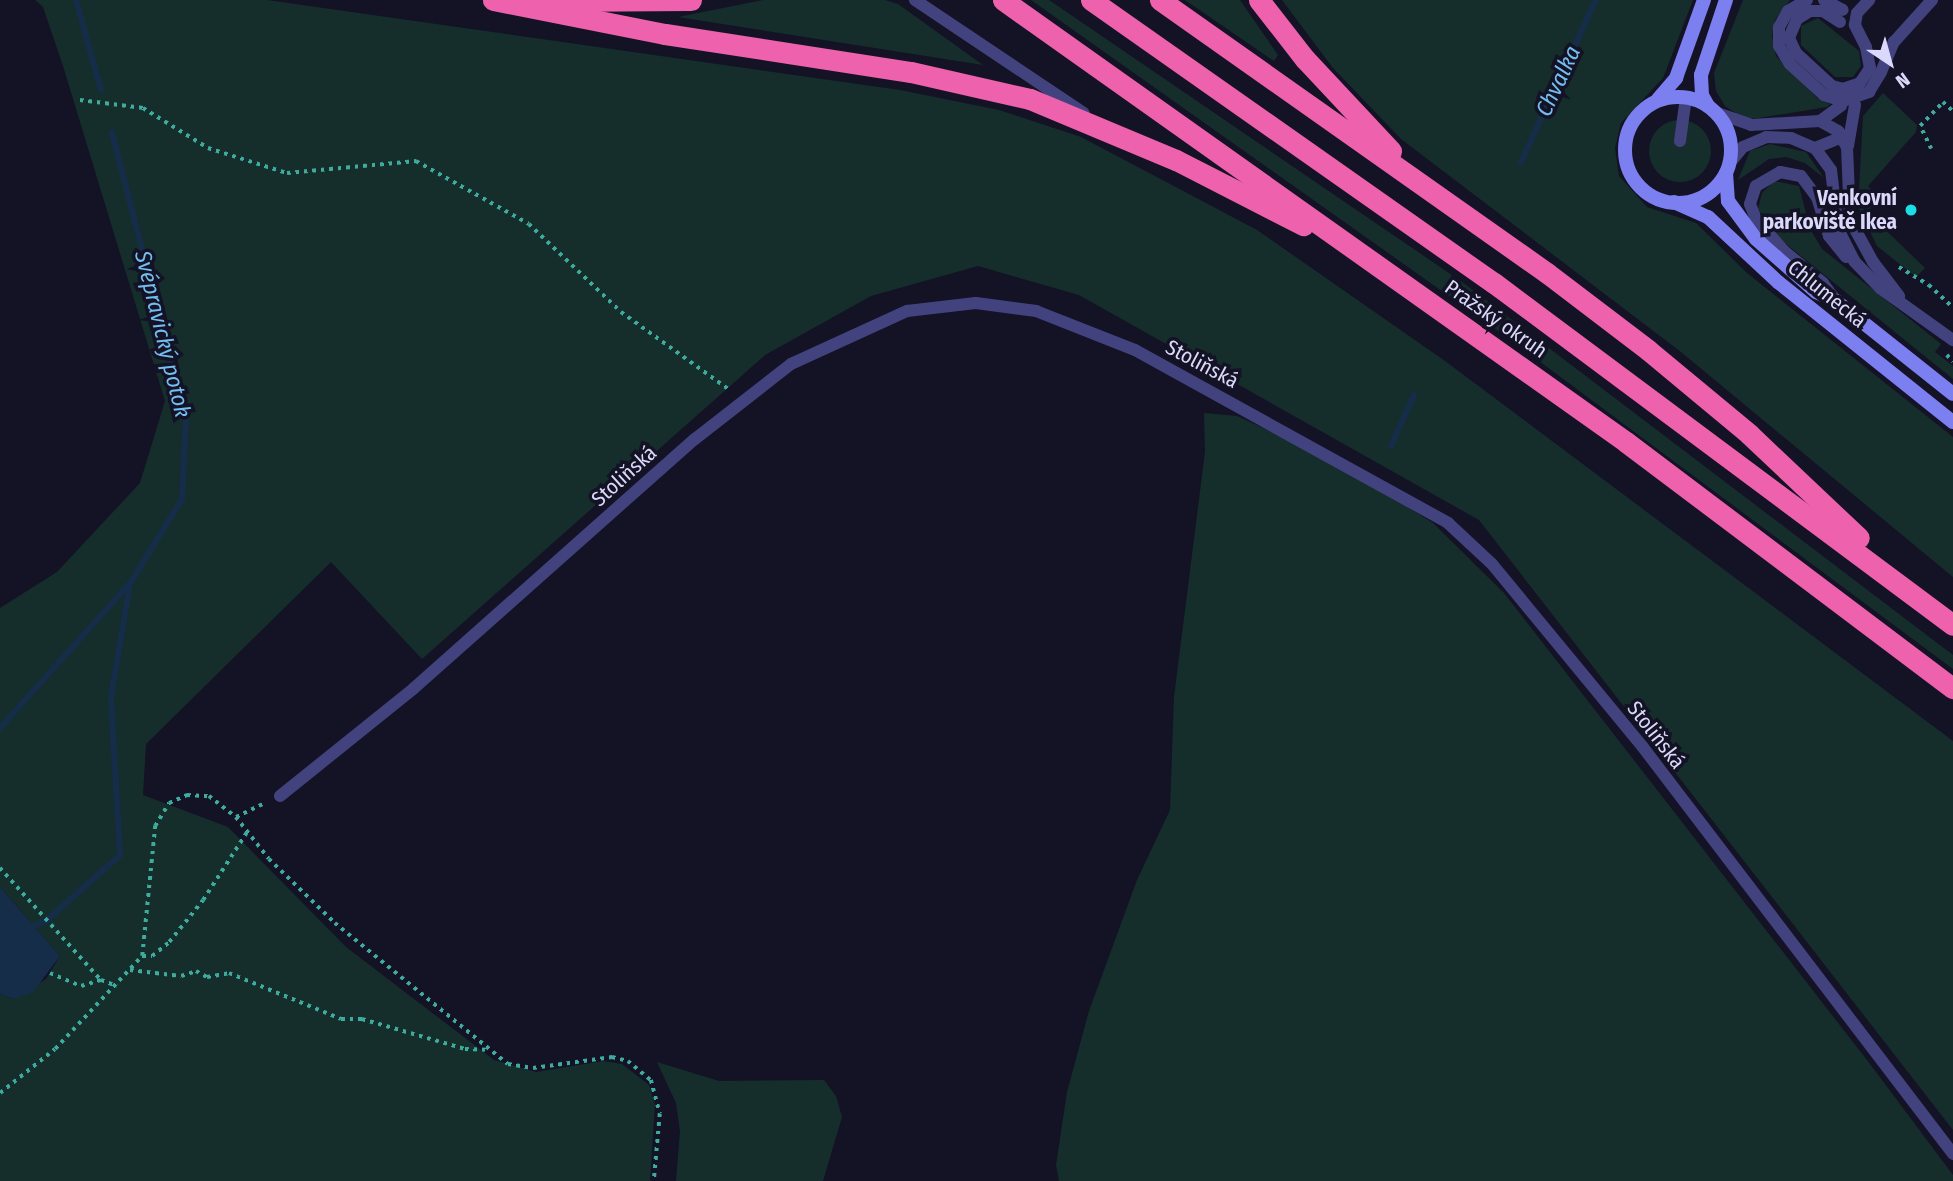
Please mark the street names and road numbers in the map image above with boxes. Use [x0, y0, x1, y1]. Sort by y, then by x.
street label: Chlumecká [1783, 255, 1871, 333]
street label: Pražský okruh [1440, 275, 1552, 363]
street label: Stoliňská [1161, 334, 1243, 394]
street label: Stoliňská [586, 440, 662, 512]
street label: Stoliňská [1622, 696, 1690, 774]

